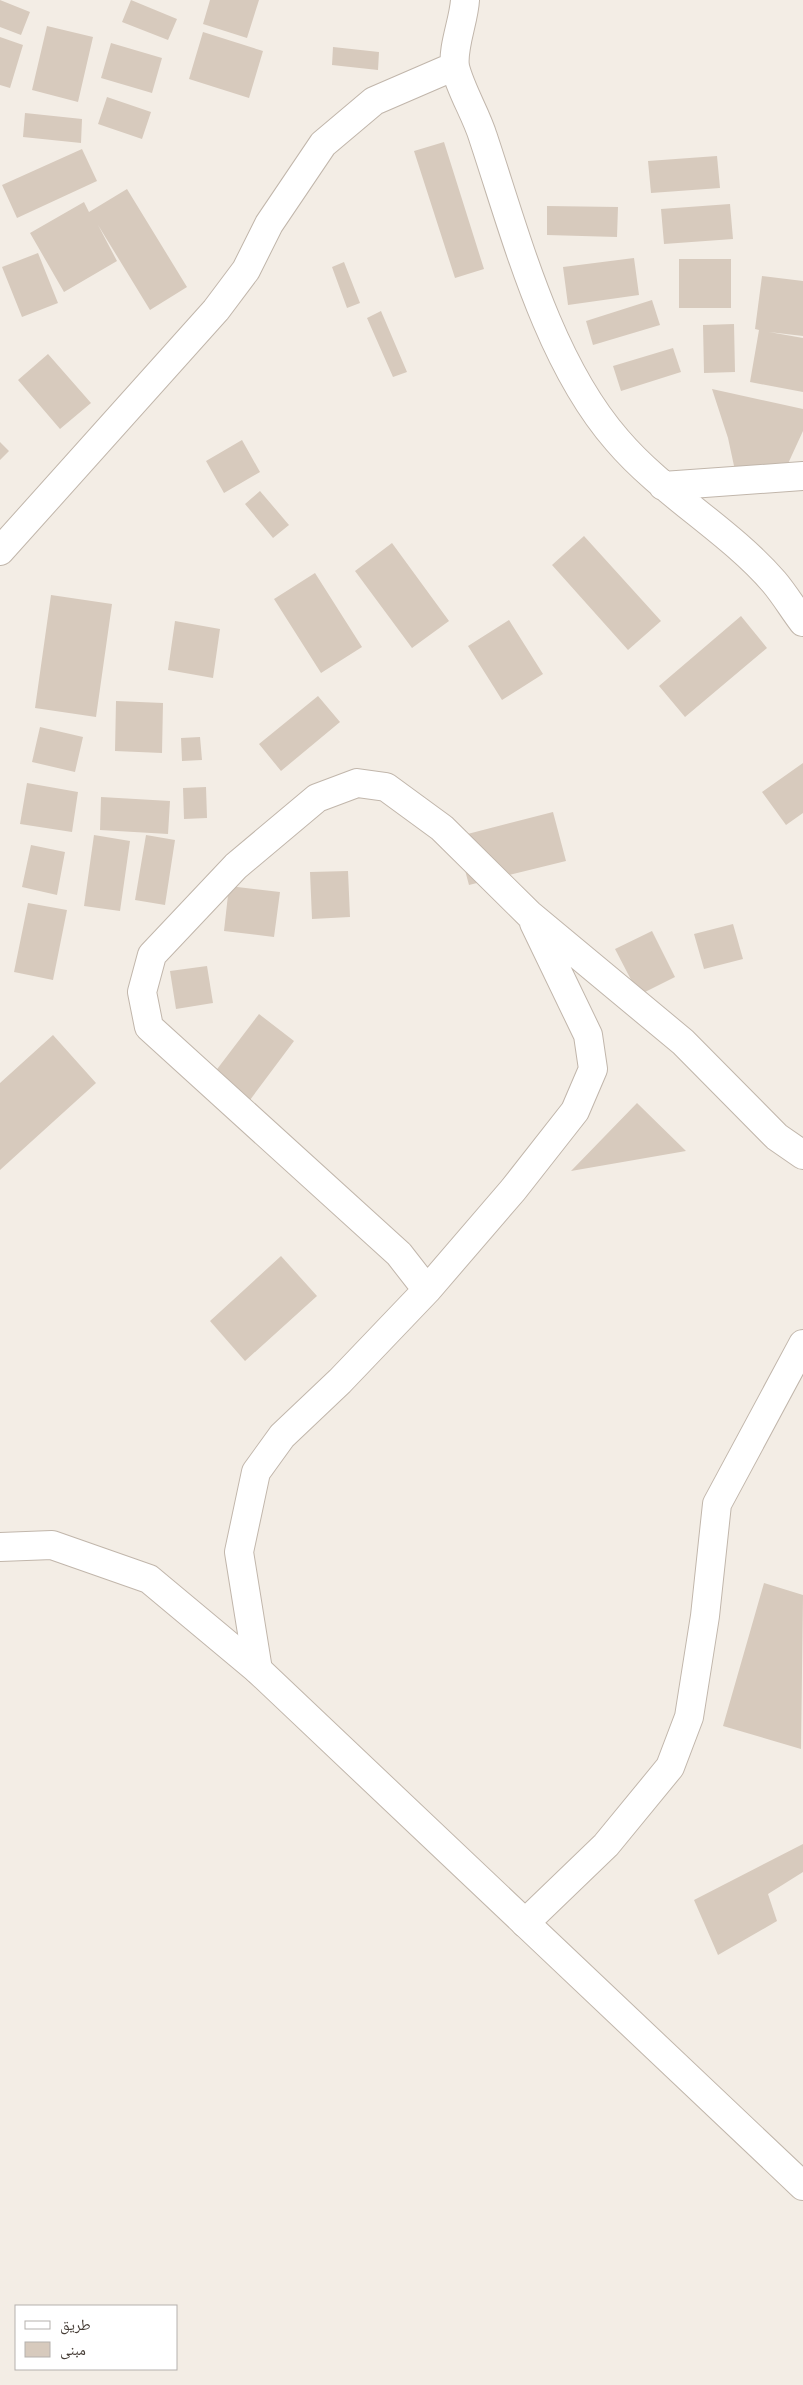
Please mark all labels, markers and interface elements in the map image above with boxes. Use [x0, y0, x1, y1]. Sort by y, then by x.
legend [15, 2305, 178, 2370]
text: طريق [60, 2316, 91, 2335]
text: مبنى [60, 2341, 86, 2360]

